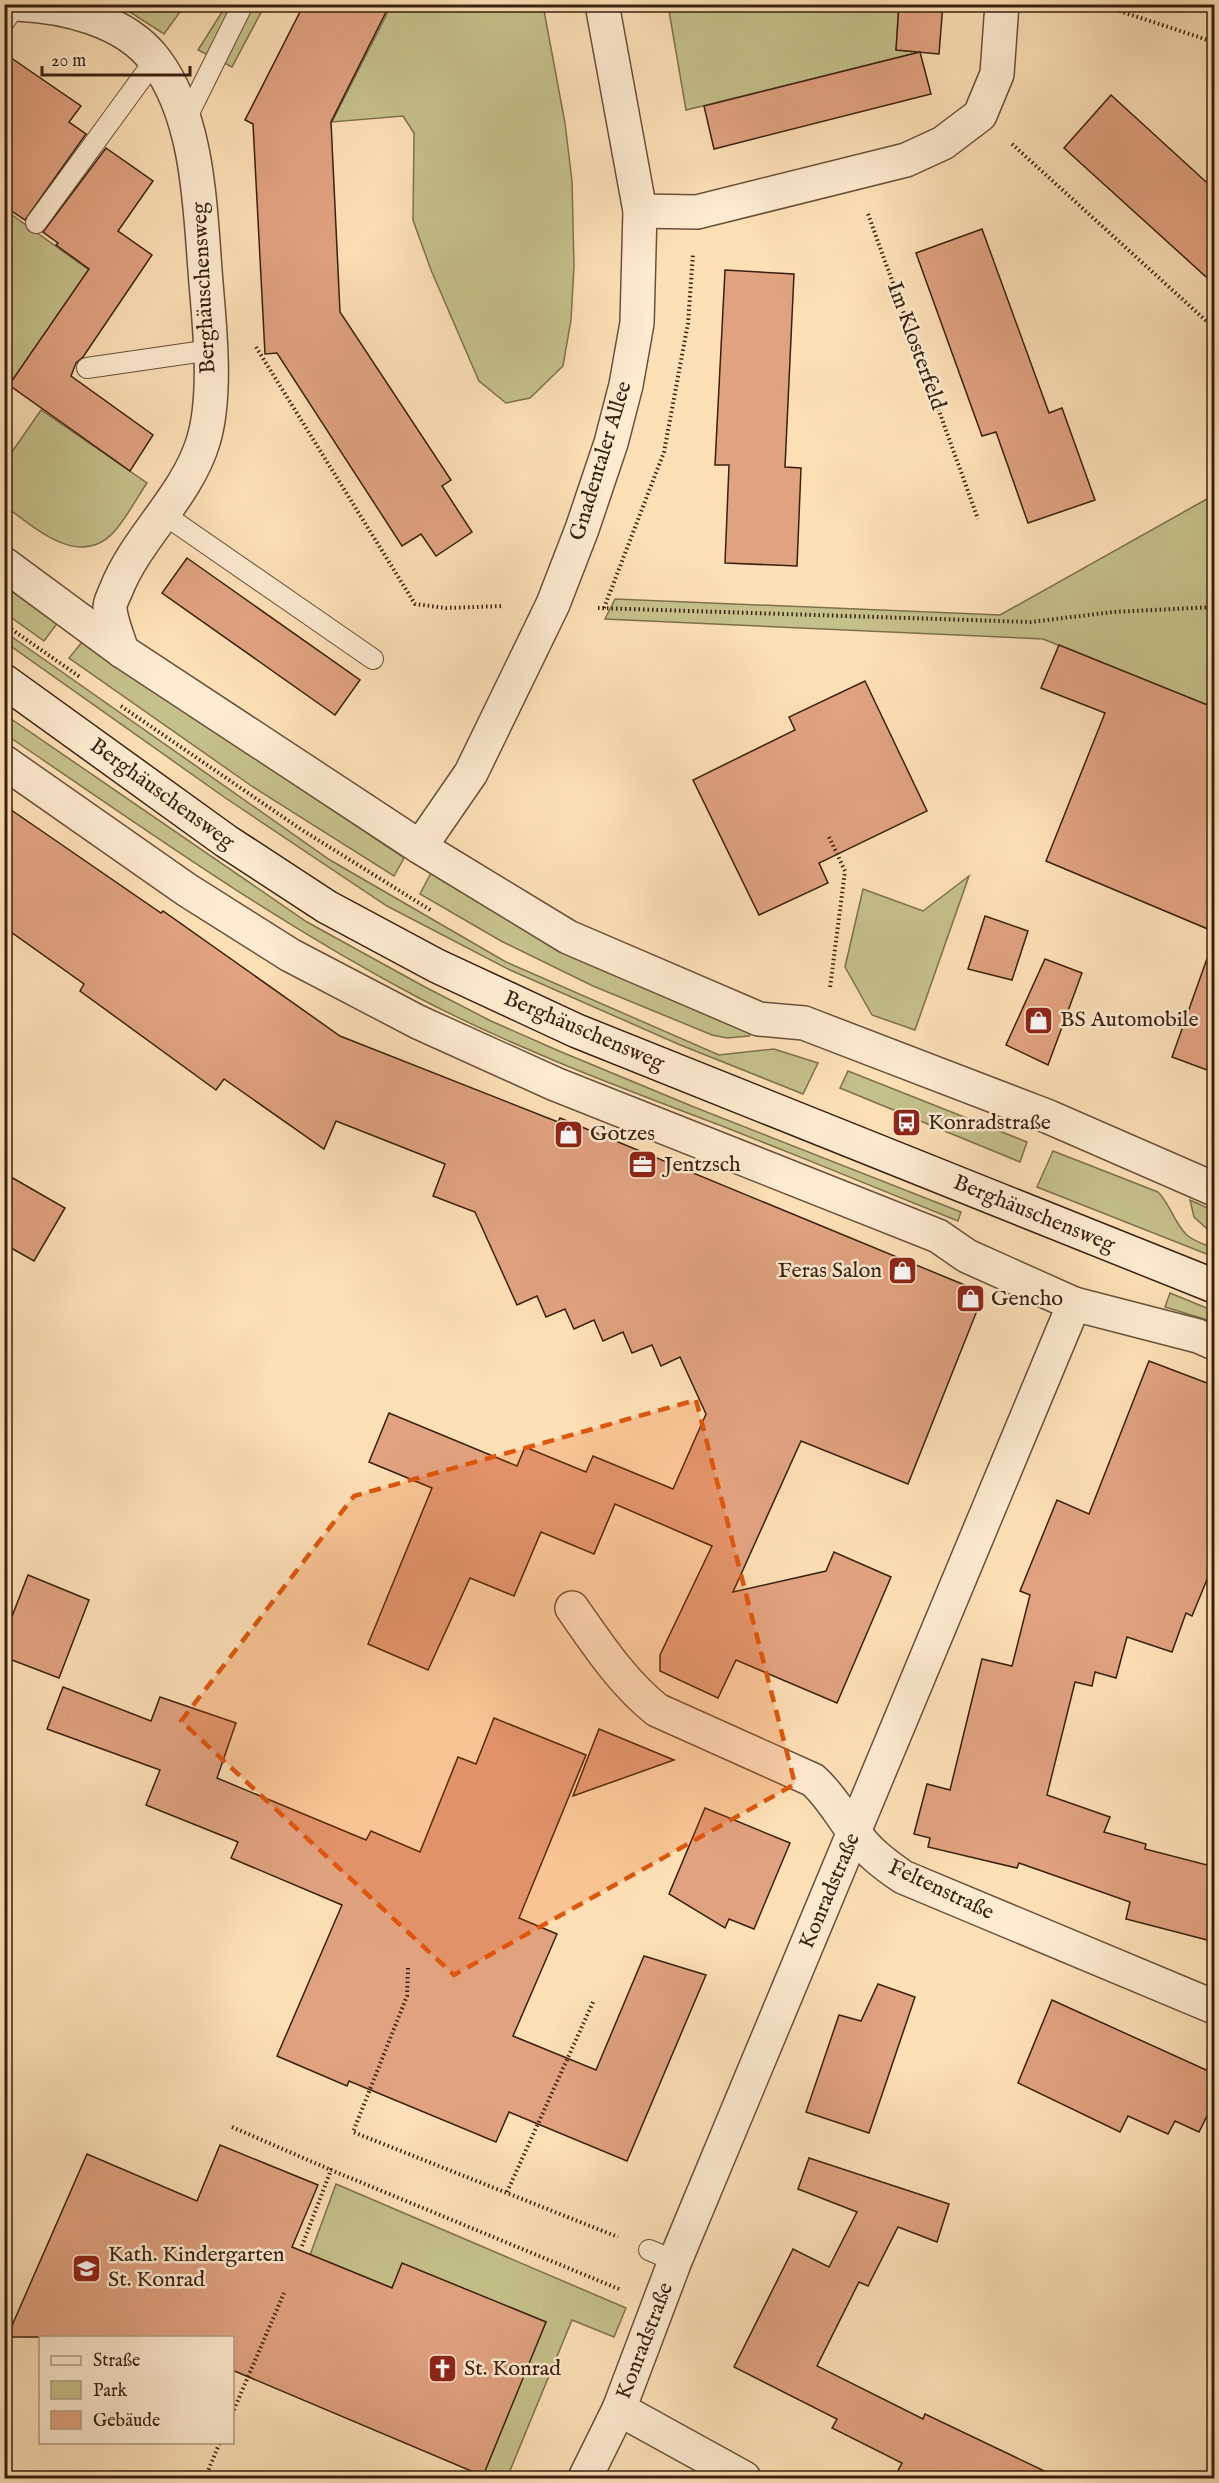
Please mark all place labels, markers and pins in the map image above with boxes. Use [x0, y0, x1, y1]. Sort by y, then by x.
shop icon: BS Automobile [1023, 1004, 1055, 1036]
place label: BS Automobile [1060, 1006, 1199, 1034]
bus stop icon: Konradstraße [891, 1107, 923, 1139]
place label: Konradstraße [928, 1109, 1051, 1137]
shop icon: Gotzes [553, 1118, 585, 1150]
place label: Gotzes [590, 1120, 655, 1148]
office icon: Jentzsch [627, 1149, 659, 1181]
place label: Jentzsch [661, 1151, 741, 1179]
shop icon: Feras Salon [887, 1255, 919, 1287]
place label: Feras Salon [778, 1257, 882, 1285]
shop icon: Gencho [954, 1283, 986, 1315]
place label: Gencho [991, 1285, 1063, 1313]
place label: Kath. Kindergarten St. Konrad [108, 2241, 285, 2294]
school or university icon: Kath. Kindergarten St. Konrad [71, 2252, 103, 2284]
church icon: St. Konrad [427, 2353, 459, 2385]
place label: St. Konrad [464, 2355, 561, 2383]

